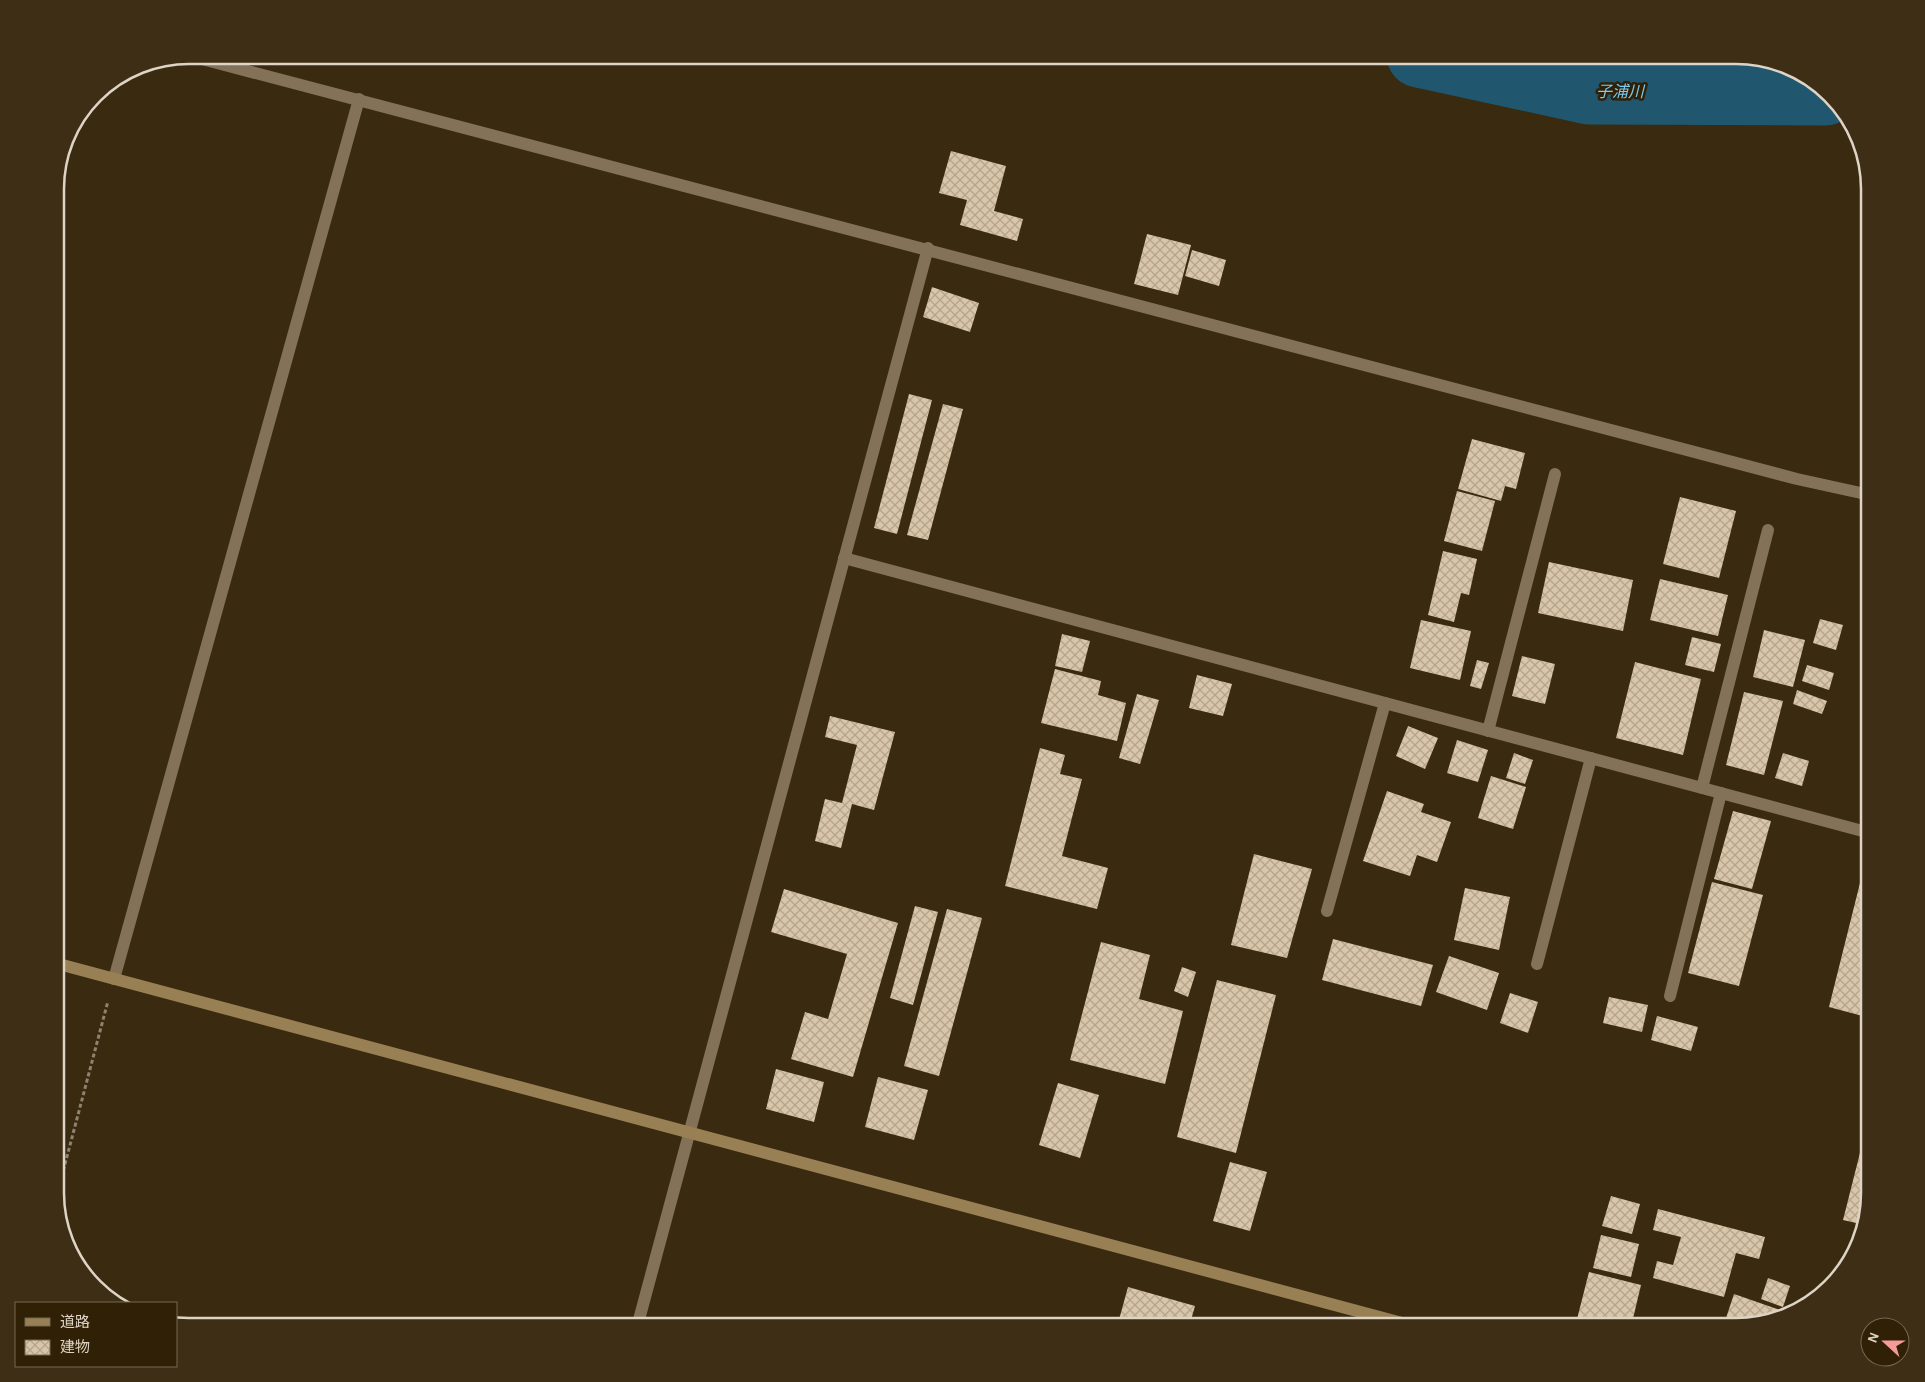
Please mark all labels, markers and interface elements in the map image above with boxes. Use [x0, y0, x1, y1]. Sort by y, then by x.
water label: 子浦川 [1596, 83, 1646, 100]
legend [15, 1302, 178, 1367]
text: 道路 [60, 1314, 90, 1330]
north arrow [1860, 1317, 1910, 1367]
text: N [1866, 1331, 1882, 1345]
text: 建物 [60, 1339, 90, 1355]

